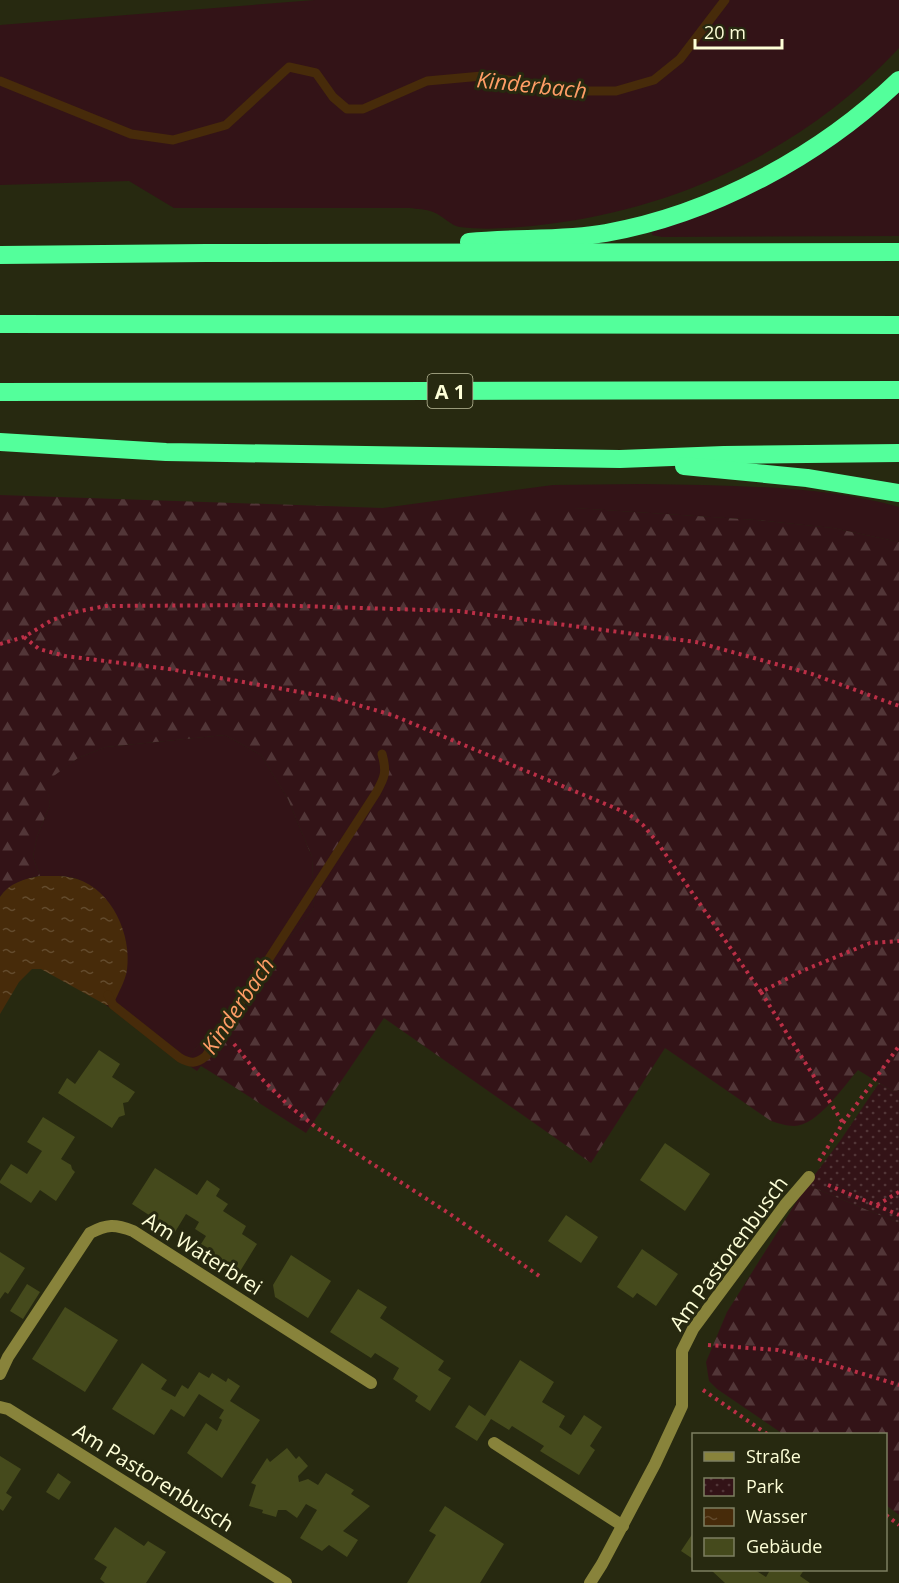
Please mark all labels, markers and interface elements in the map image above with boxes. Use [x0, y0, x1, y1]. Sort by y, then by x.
scale bar [695, 12, 782, 50]
text: 20 m [704, 20, 746, 44]
water label: Kinderbach [475, 63, 589, 105]
road number: A 1 [428, 374, 472, 408]
water label: Kinderbach [194, 951, 280, 1059]
street label: Am Pastorenbusch [662, 1170, 794, 1336]
street label: Am Waterbrei [138, 1205, 268, 1301]
street label: Am Pastorenbusch [68, 1416, 240, 1538]
legend [692, 1433, 887, 1571]
text: Straße [746, 1444, 801, 1468]
text: Park [746, 1474, 784, 1498]
text: Wasser [746, 1504, 808, 1528]
text: Gebäude [746, 1534, 822, 1558]

